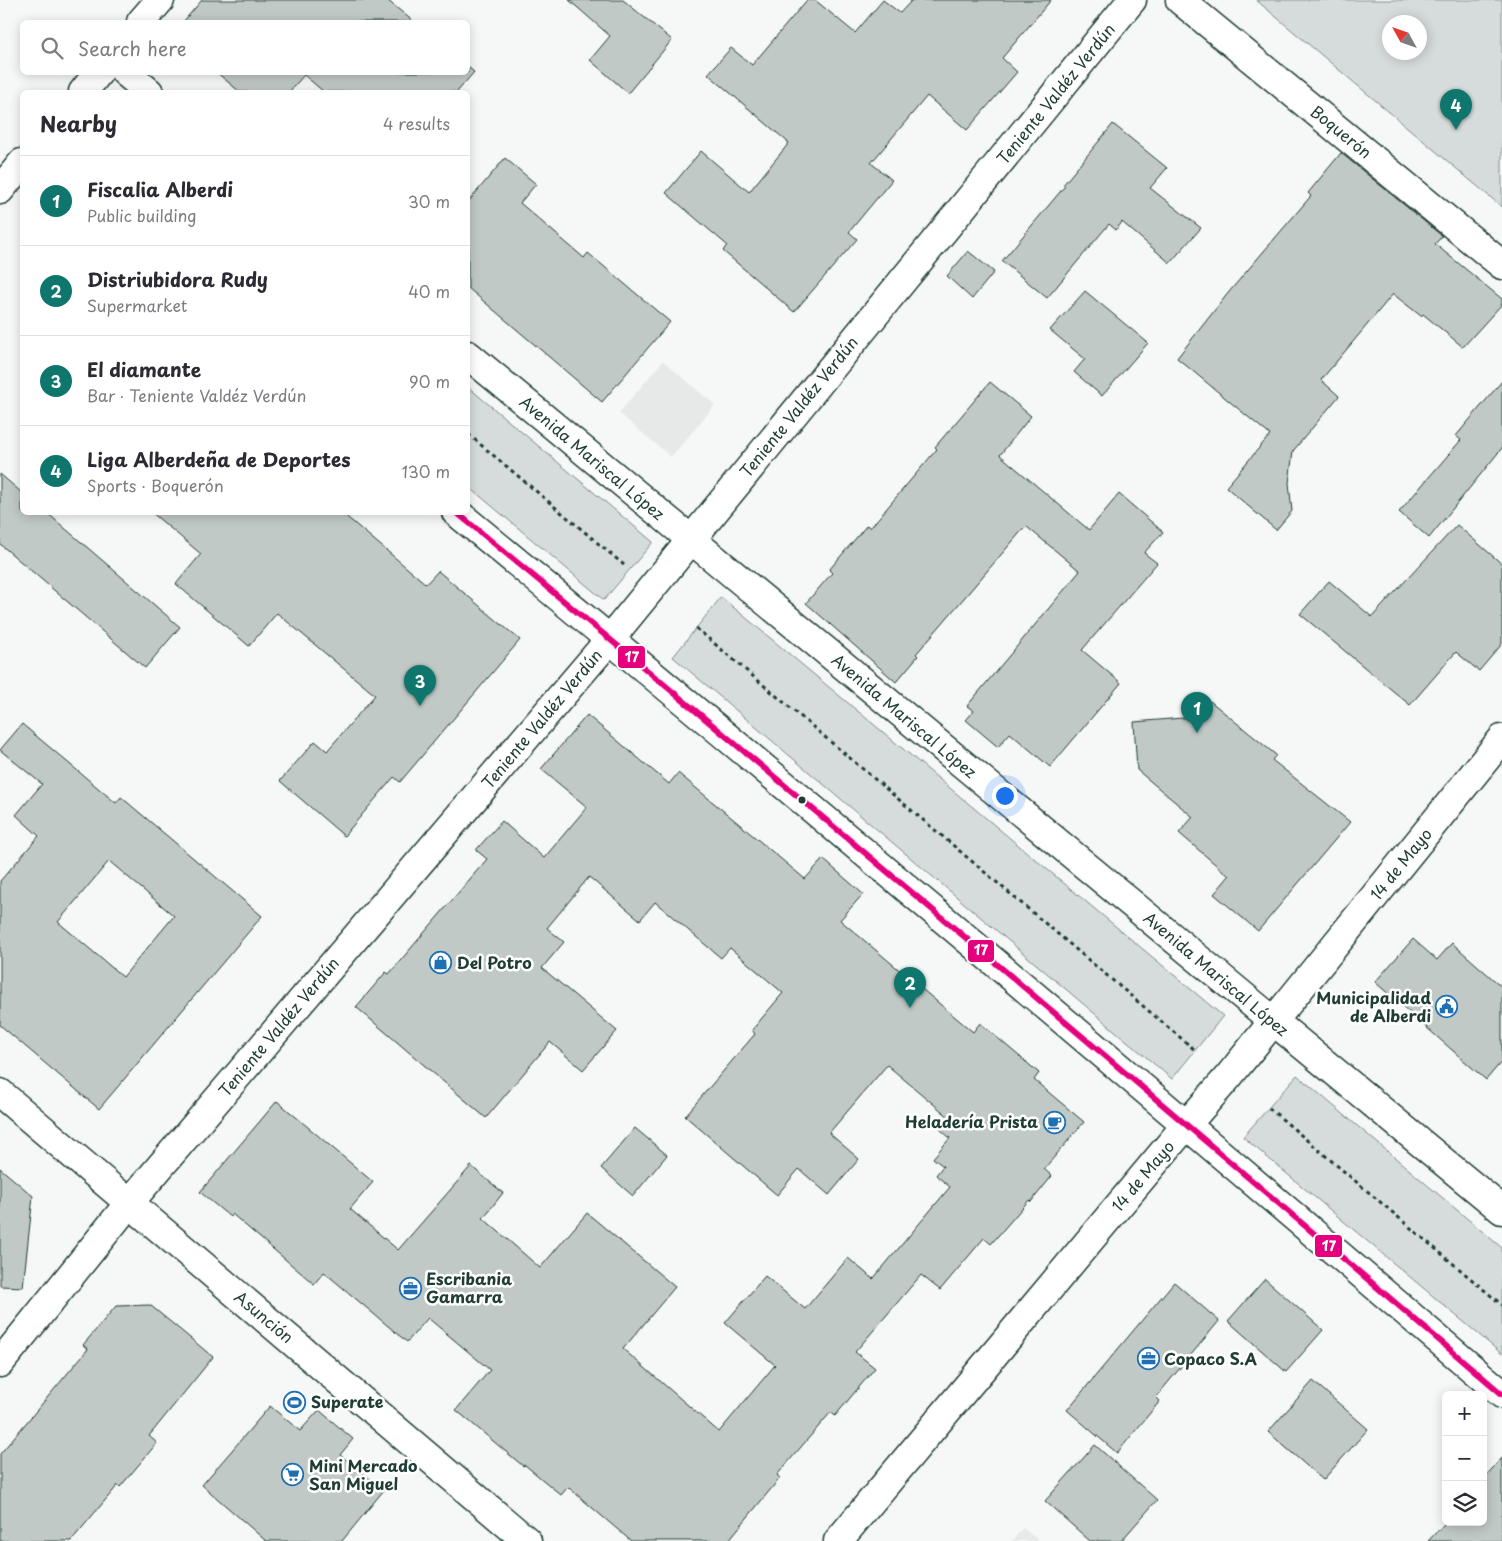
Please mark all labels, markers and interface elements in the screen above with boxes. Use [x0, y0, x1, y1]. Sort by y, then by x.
north arrow [1382, 15, 1427, 60]
street label: Teniente Valdéz Verdún [991, 18, 1120, 169]
search box [20, 20, 470, 75]
icon: search [38, 34, 66, 62]
text: Search here [78, 34, 187, 62]
pin: 4 [1440, 89, 1472, 130]
street label: Boquerón [1306, 99, 1377, 163]
text: Nearby [40, 107, 117, 139]
text: 4 results [383, 111, 450, 135]
text: Fiscalia Alberdi [87, 175, 233, 203]
text: 1 [52, 189, 60, 213]
text: 30 m [408, 189, 450, 213]
text: Public building [87, 203, 197, 227]
text: Distriubidora Rudy [87, 265, 268, 293]
text: 2 [50, 279, 62, 303]
text: 40 m [408, 279, 450, 303]
text: Supermarket [87, 293, 187, 317]
street label: Teniente Valdéz Verdún [734, 331, 863, 482]
text: El diamante [87, 355, 201, 383]
text: 3 [51, 369, 61, 393]
text: 90 m [409, 369, 450, 393]
text: Bar · Teniente Valdéz Verdún [87, 383, 306, 407]
street label: Avenida Mariscal López [515, 389, 671, 525]
text: Liga Alberdeña de Deportes [87, 445, 351, 473]
text: 4 [51, 459, 61, 483]
text: 130 m [402, 459, 450, 483]
text: Sports · Boquerón [87, 473, 224, 497]
street label: Teniente Valdéz Verdún [476, 643, 607, 793]
line badge: 17 [617, 645, 646, 669]
text: 17 [625, 646, 640, 667]
street label: Avenida Mariscal López [827, 647, 983, 783]
pin: 3 [404, 665, 436, 706]
pin: 1 [1181, 692, 1213, 733]
your location [992, 783, 1018, 809]
unlabelled marker [797, 795, 807, 805]
street label: 14 de Mayo [1364, 822, 1437, 905]
street label: Avenida Mariscal López [1139, 905, 1295, 1041]
line badge: 17 [967, 939, 995, 963]
text: 17 [974, 939, 989, 960]
place label: Del Potro [457, 950, 532, 974]
street label: Teniente Valdéz Verdún [213, 951, 344, 1101]
shop icon: Del Potro [429, 951, 453, 975]
pin: 2 [894, 967, 926, 1008]
place label: Municipalidad de Alberdi [1316, 985, 1431, 1027]
public building icon: Municipalidad de Alberdi [1435, 995, 1459, 1019]
place label: Heladería Prista [905, 1109, 1038, 1133]
cafe icon: Heladería Prista [1042, 1110, 1066, 1134]
street label: 14 de Mayo [1105, 1135, 1179, 1216]
line badge: 17 [1314, 1234, 1343, 1258]
text: 17 [1322, 1235, 1337, 1256]
place label: Escribania Gamarra [426, 1266, 512, 1308]
office icon: Escribania Gamarra [398, 1276, 422, 1300]
street label: Asunción [230, 1284, 299, 1348]
place label: Copaco S.A [1164, 1346, 1257, 1370]
office icon: Copaco S.A [1136, 1347, 1160, 1371]
place label: Superate [311, 1389, 384, 1413]
sports icon: Superate [283, 1390, 307, 1414]
map controls [1442, 1391, 1487, 1526]
button: + [1442, 1391, 1487, 1436]
button: − [1442, 1436, 1487, 1481]
place label: Mini Mercado San Miguel [309, 1453, 418, 1495]
supermarket icon: Mini Mercado San Miguel [281, 1463, 305, 1487]
button: layers [1442, 1481, 1487, 1526]

